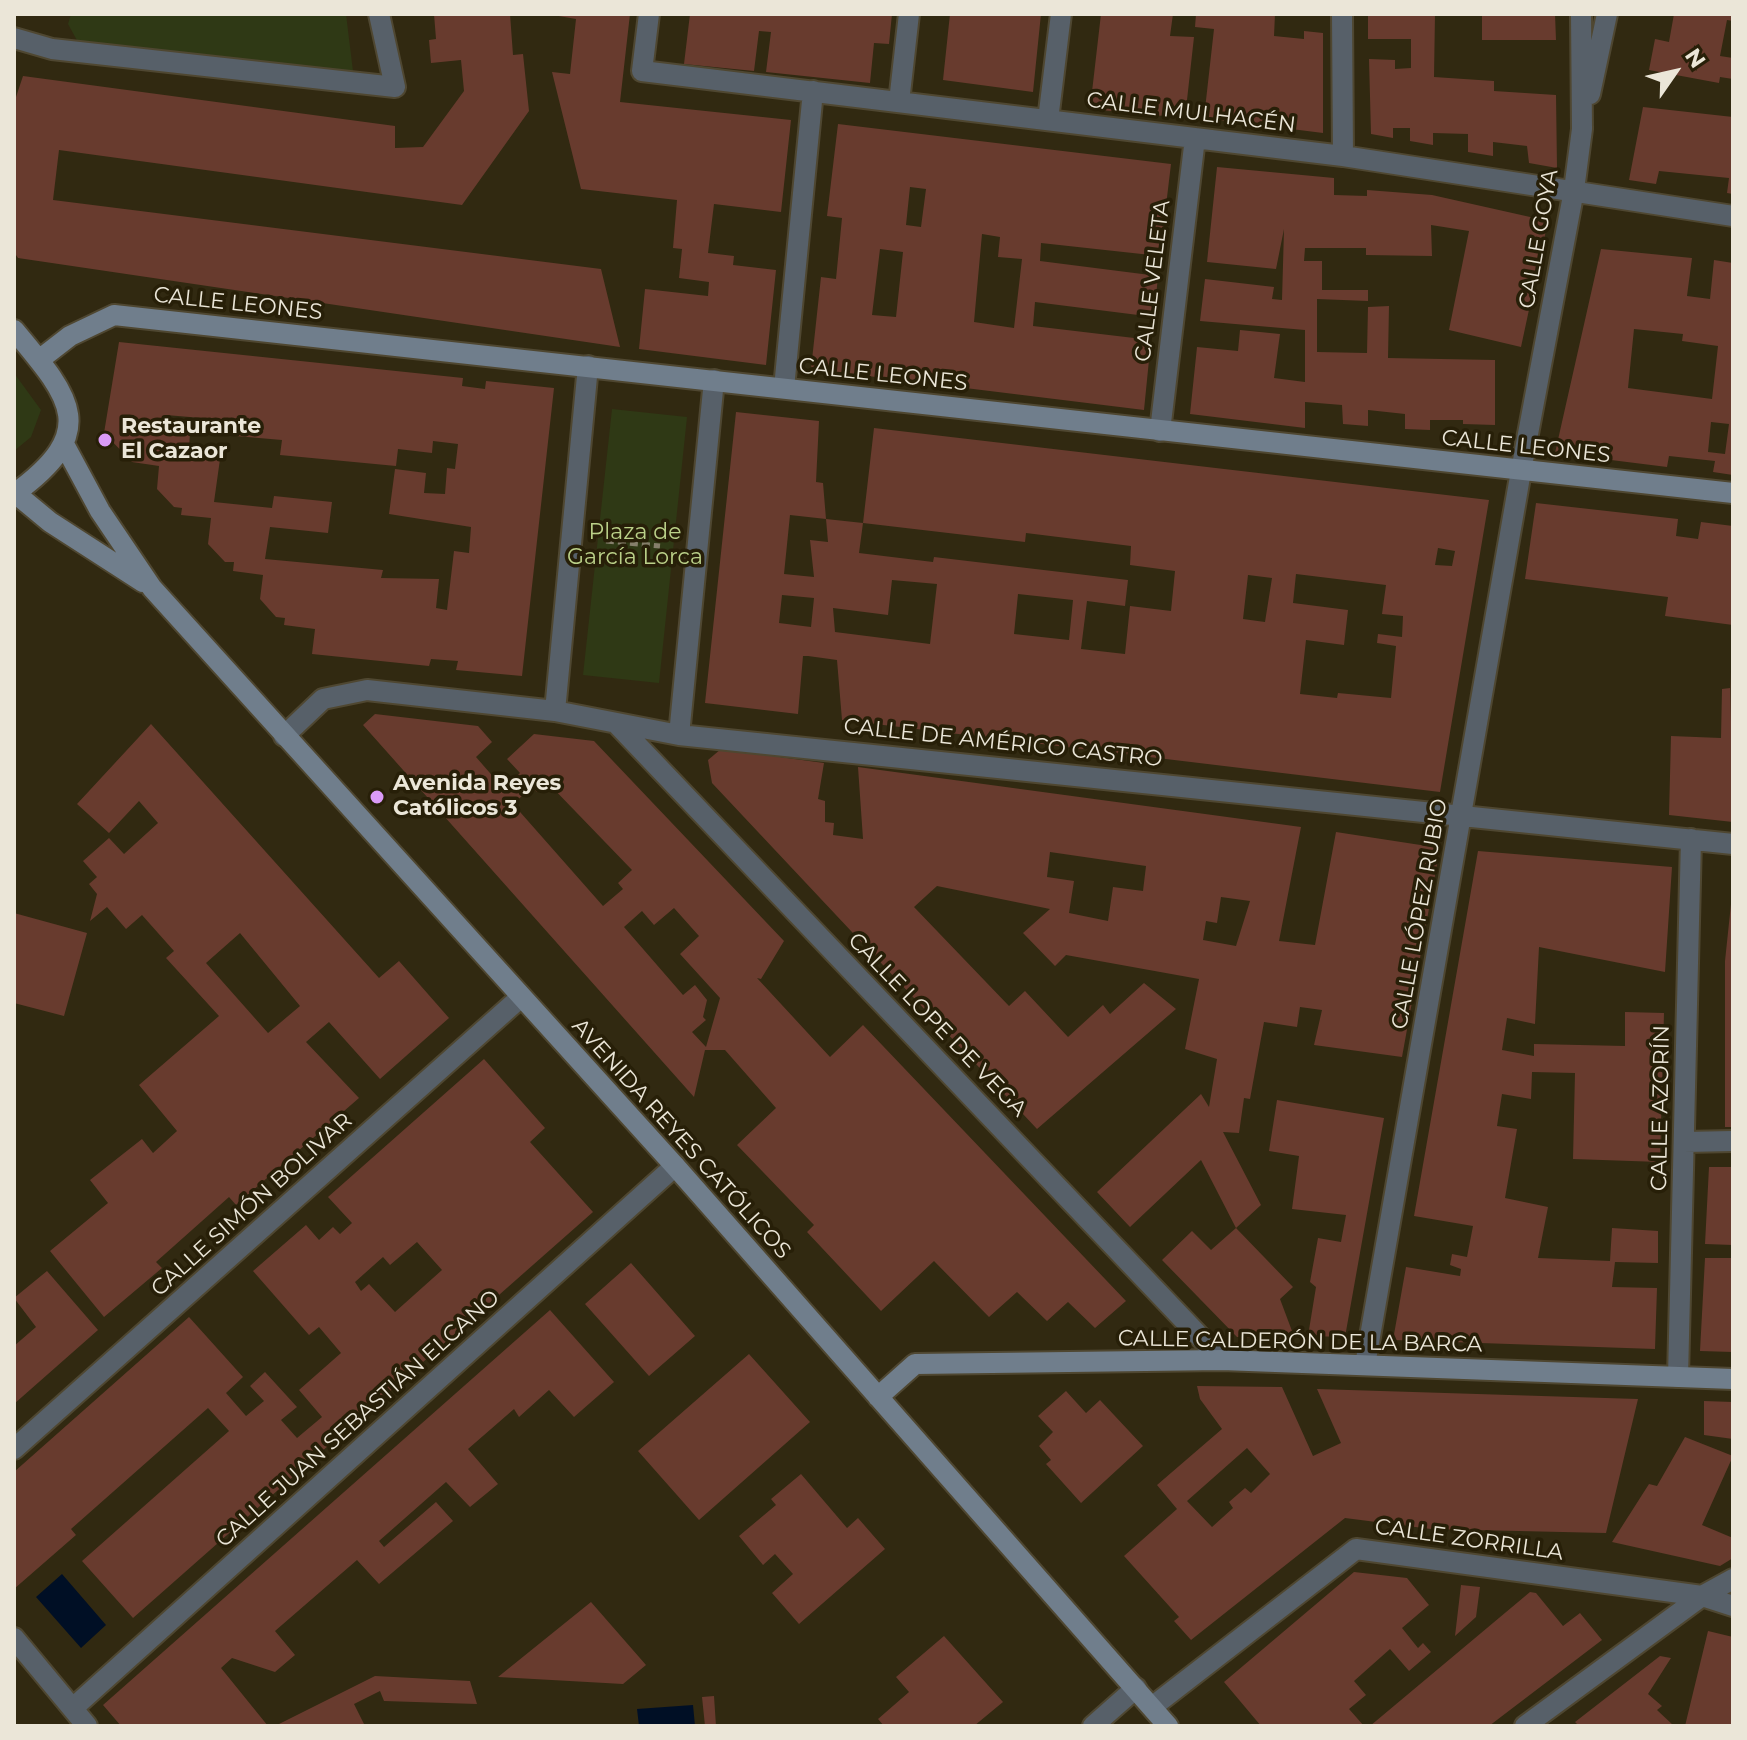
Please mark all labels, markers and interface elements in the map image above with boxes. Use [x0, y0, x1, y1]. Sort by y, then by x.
north arrow [1635, 32, 1715, 112]
text: N [1679, 43, 1711, 73]
street label: CALLE MULHACÉN [1085, 87, 1297, 139]
street label: CALLE GOYA [1514, 167, 1564, 311]
street label: CALLE VELETA [1130, 199, 1176, 363]
street label: CALLE LEONES [152, 282, 324, 326]
street label: CALLE LEONES [797, 353, 969, 397]
place label: Restaurante El Cazaor [121, 414, 261, 466]
street label: CALLE LEONES [1440, 425, 1612, 469]
marker: Restaurante El Cazaor [96, 431, 114, 449]
park label: Plaza de García Lorca [567, 520, 703, 572]
street label: CALLE DE AMÉRICO CASTRO [842, 713, 1164, 773]
place label: Avenida Reyes Católicos 3 [393, 771, 561, 822]
marker: Avenida Reyes Católicos 3 [368, 788, 386, 806]
street label: CALLE LÓPEZ RUBIO [1387, 797, 1453, 1031]
street label: CALLE LOPE DE VEGA [842, 927, 1032, 1123]
street label: AVENIDA REYES CATÓLICOS [566, 1013, 796, 1265]
street label: CALLE AZORÍN [1646, 1025, 1676, 1191]
street label: CALLE SIMÓN BOLIVAR [146, 1108, 358, 1302]
street label: CALLE JUAN SEBASTIÁN ELCANO [211, 1285, 505, 1553]
street label: CALLE CALDERÓN DE LA BARCA [1118, 1326, 1482, 1358]
street label: CALLE ZORRILLA [1373, 1514, 1565, 1566]

